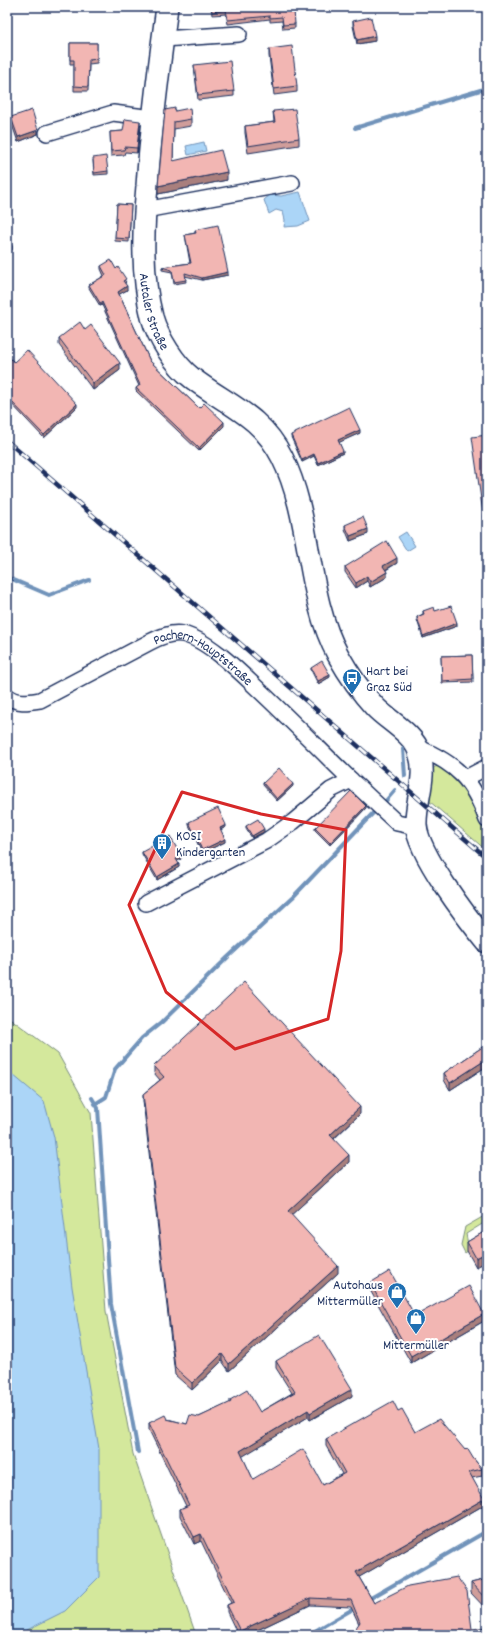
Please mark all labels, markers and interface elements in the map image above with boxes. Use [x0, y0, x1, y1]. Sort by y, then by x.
street label: Autaler Straße [133, 272, 173, 355]
street label: Pachern-Hauptstraße [150, 625, 257, 691]
place label: Hart bei Graz Süd [366, 662, 412, 698]
bus stop icon: Hart bei Graz Süd [341, 667, 363, 695]
place label: KOSI Kindergarten [176, 827, 245, 863]
building icon: KOSI Kindergarten [151, 832, 173, 860]
place label: Autohaus Mittermüller [317, 1276, 384, 1312]
shop icon: Autohaus Mittermüller [386, 1281, 408, 1309]
shop icon: Mittermüller [405, 1307, 427, 1335]
place label: Mittermüller [383, 1336, 450, 1356]

